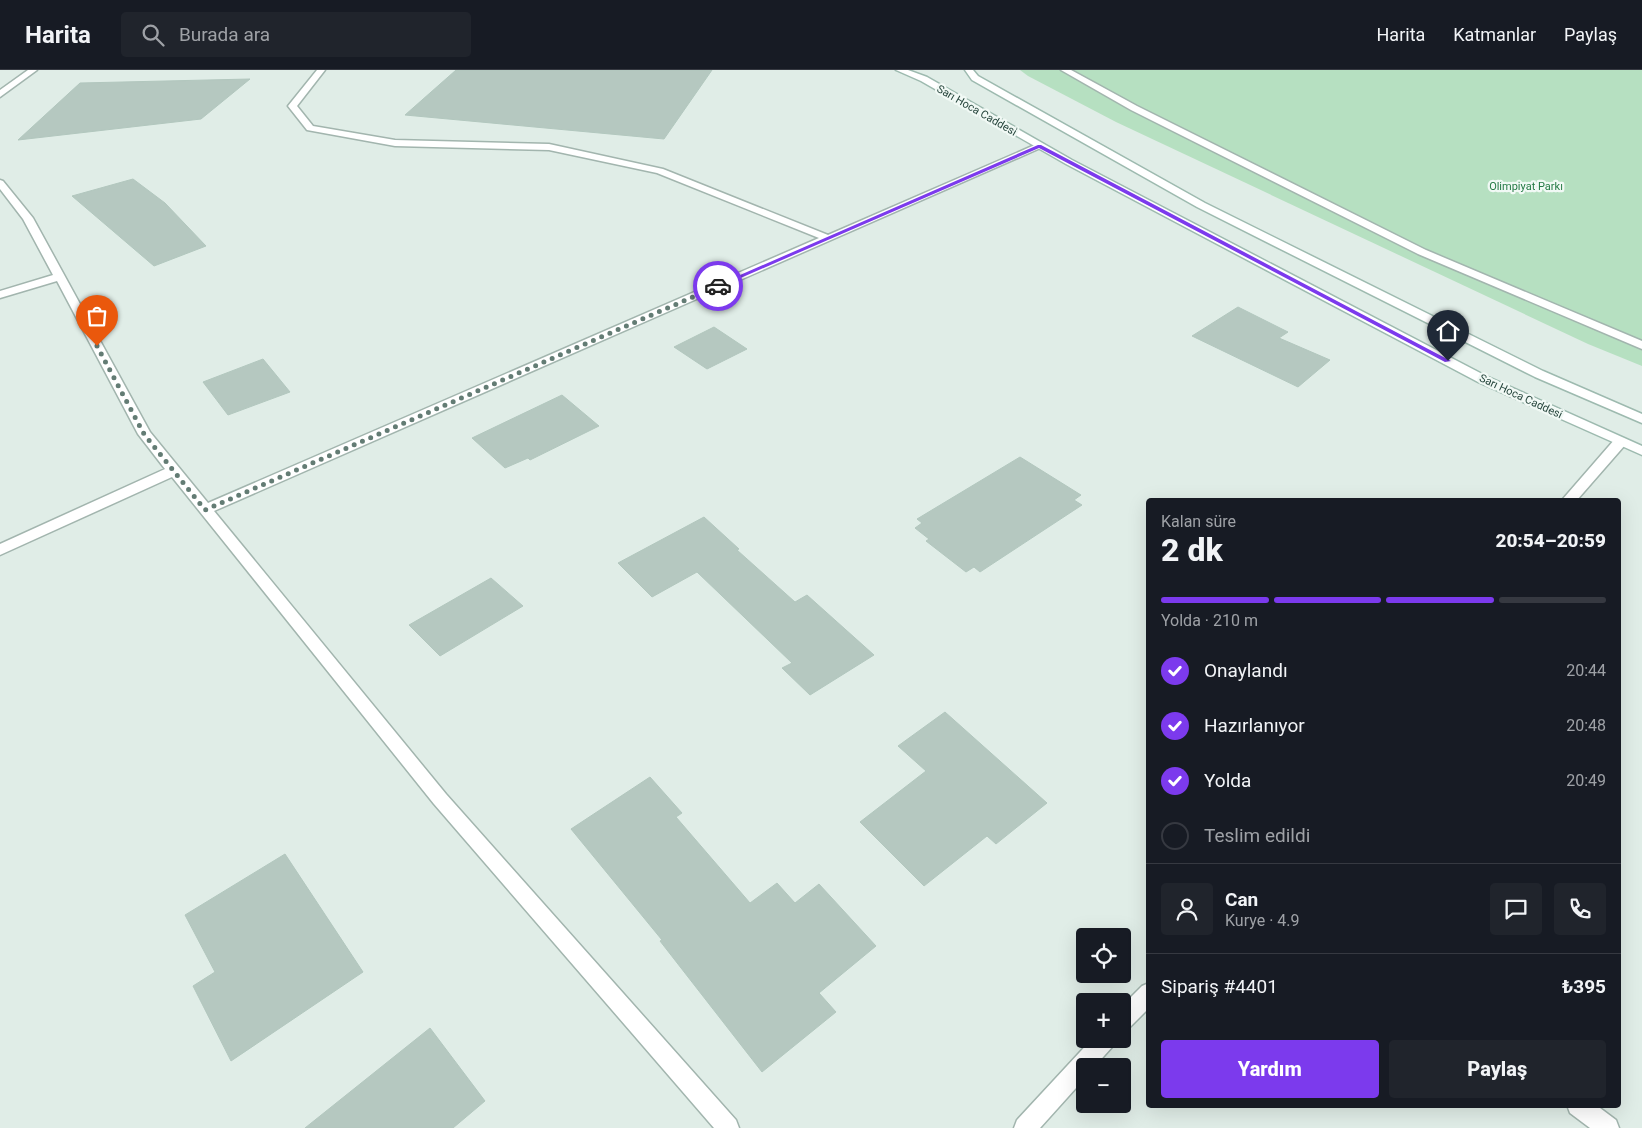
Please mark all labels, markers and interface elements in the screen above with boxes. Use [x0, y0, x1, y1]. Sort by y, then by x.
search box [121, 12, 471, 57]
text: Harita [25, 21, 91, 49]
icon: search [139, 21, 167, 49]
text: Burada ara [179, 23, 270, 46]
text: Harita [1377, 24, 1425, 45]
text: Katmanlar [1453, 24, 1536, 45]
text: Paylaş [1564, 24, 1617, 45]
street label: Sarı Hoca Caddesi [935, 82, 1019, 139]
park label: Olimpiyat Parkı [1489, 180, 1563, 193]
courier [693, 261, 743, 311]
icon: car [704, 272, 732, 300]
pin [76, 295, 118, 346]
icon: bag [83, 302, 111, 330]
pin [1427, 310, 1469, 361]
icon: home [1434, 317, 1462, 345]
street label: Sarı Hoca Caddesi [1477, 372, 1564, 421]
text: Kalan süre [1161, 512, 1236, 531]
text: 20:54–20:59 [1495, 529, 1606, 552]
text: 2 dk [1161, 531, 1223, 569]
text: Yolda · 210 m [1161, 611, 1258, 630]
icon: check [1161, 657, 1189, 685]
text: Onaylandı [1204, 659, 1288, 682]
text: 20:44 [1566, 661, 1606, 680]
icon: check [1161, 712, 1189, 740]
text: Hazırlanıyor [1204, 714, 1305, 737]
text: 20:48 [1566, 716, 1606, 735]
icon: check [1161, 767, 1189, 795]
text: Yolda [1204, 769, 1251, 792]
text: 20:49 [1566, 771, 1606, 790]
text: Teslim edildi [1204, 824, 1310, 847]
button: person [1161, 883, 1213, 935]
button: chat [1490, 883, 1542, 935]
button: phone [1554, 883, 1606, 935]
text: Can [1225, 888, 1258, 911]
text: Kurye · 4.9 [1225, 911, 1300, 930]
map controls [1076, 928, 1131, 1113]
button: locate [1076, 928, 1131, 983]
text: Sipariş #4401 [1161, 975, 1278, 998]
text: ₺395 [1562, 975, 1606, 998]
button: + [1076, 993, 1131, 1048]
button: Yardım [1161, 1040, 1379, 1098]
button: Paylaş [1389, 1040, 1606, 1098]
button: − [1076, 1058, 1131, 1113]

